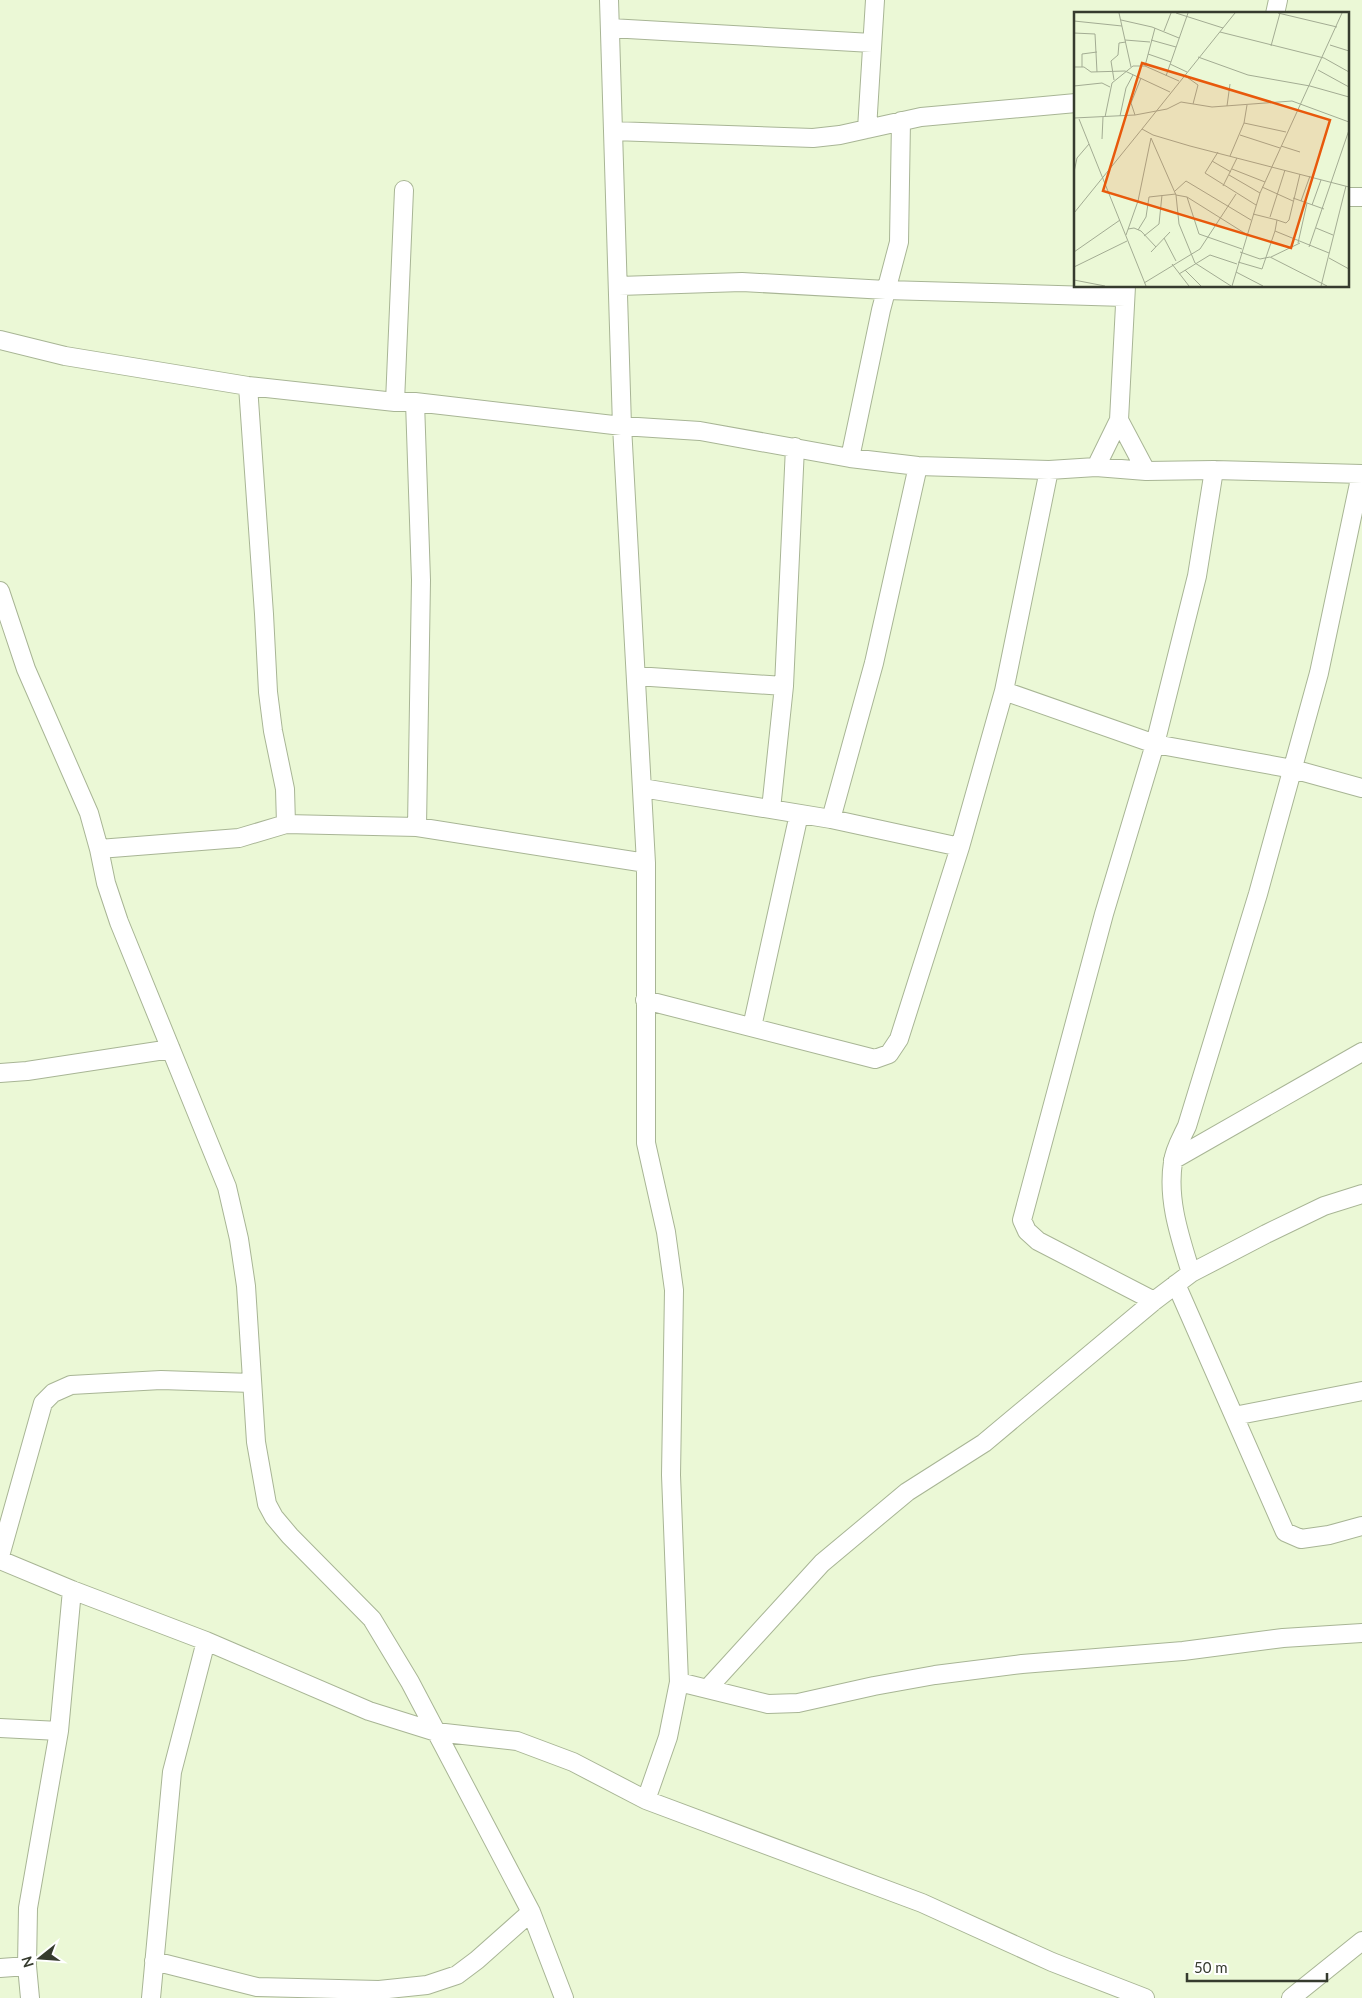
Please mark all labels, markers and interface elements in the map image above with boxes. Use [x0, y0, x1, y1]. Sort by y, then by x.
inset map [1074, 12, 1350, 288]
north arrow [15, 1933, 65, 1983]
scale bar [1187, 1950, 1327, 1982]
text: N [17, 1954, 37, 1970]
text: 50 m [1194, 1958, 1228, 1976]

